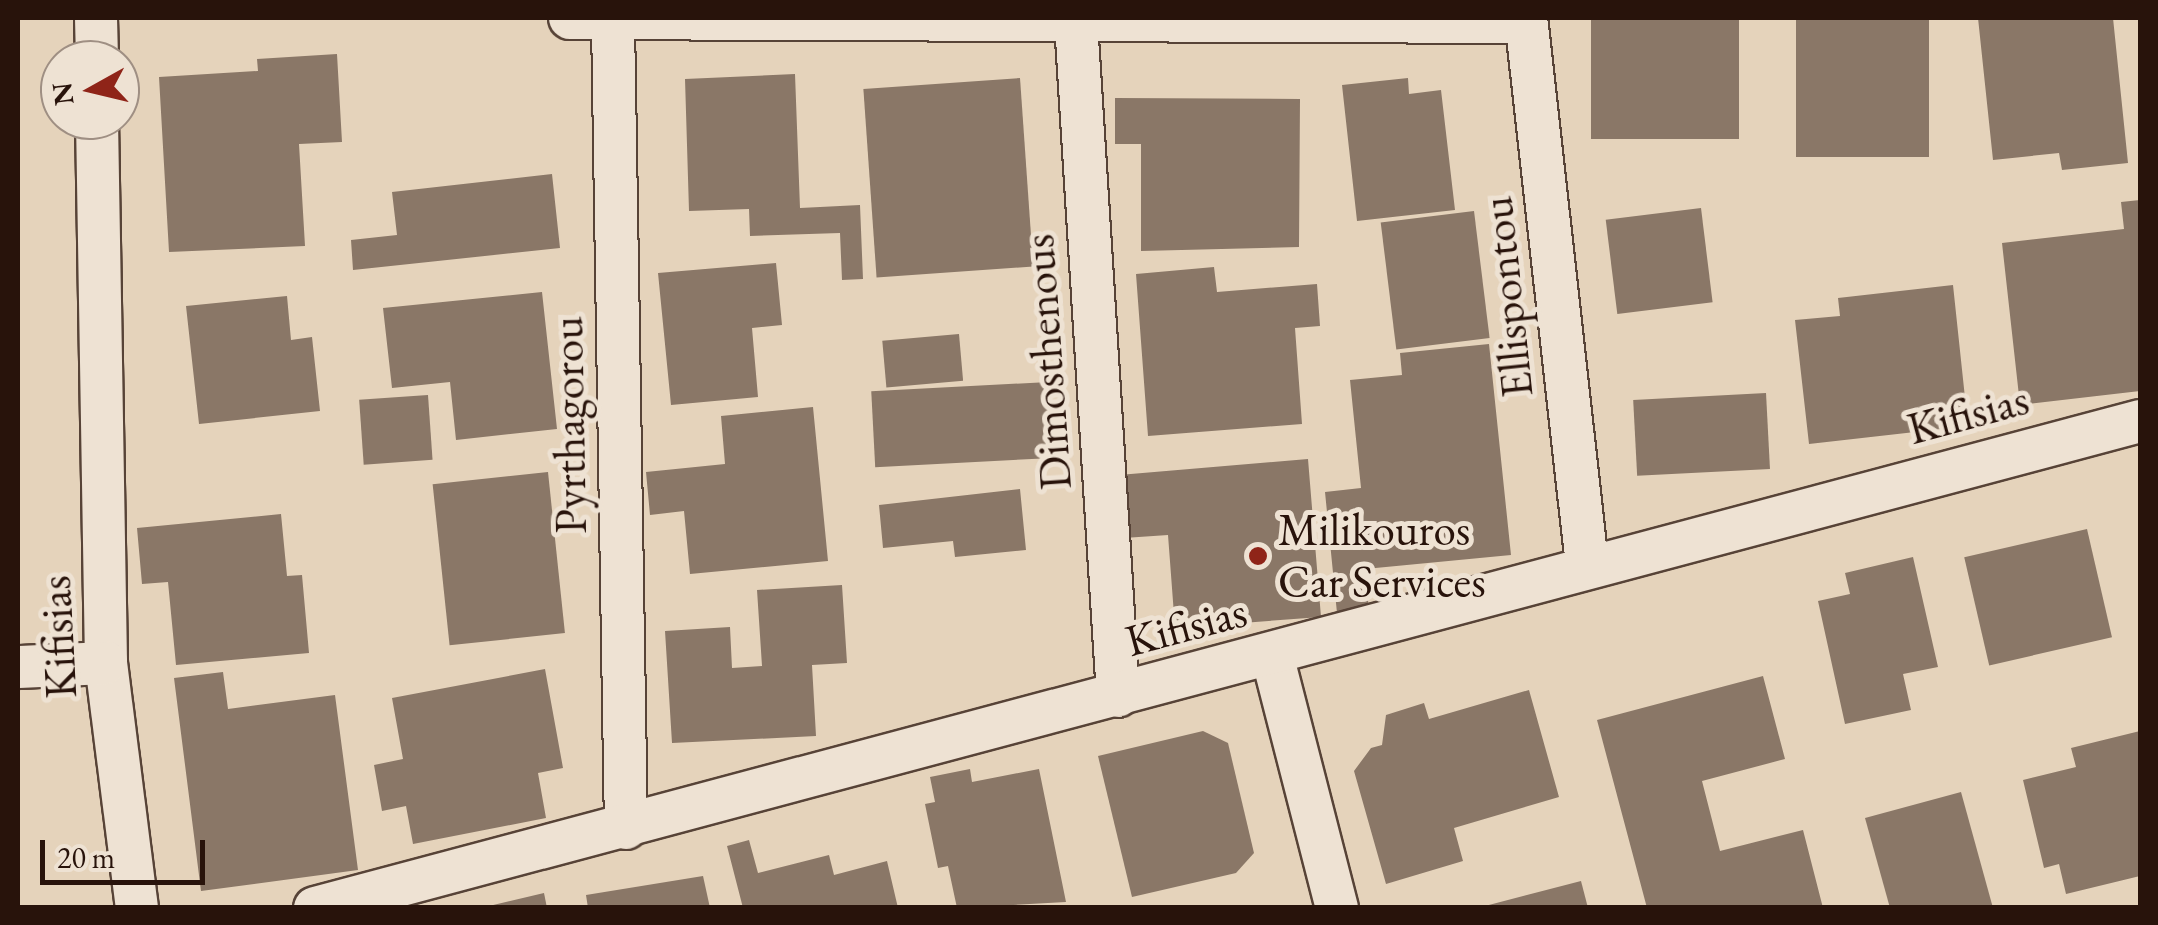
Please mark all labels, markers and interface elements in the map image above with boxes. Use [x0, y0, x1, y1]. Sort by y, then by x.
north arrow [40, 40, 140, 140]
text: N [43, 80, 82, 108]
street label: Ellispontou [1470, 194, 1544, 400]
street label: Dimosthenous [1011, 232, 1083, 492]
street label: Pyrthagorou [540, 316, 598, 534]
street label: Kifisias [1902, 372, 2034, 456]
place label: Milikouros Car Services [1278, 503, 1486, 609]
marker: Milikouros Car Services [1247, 545, 1269, 567]
street label: Kifisias [28, 574, 88, 700]
street label: Kifisias [1120, 584, 1252, 668]
scale bar [45, 820, 210, 882]
text: 20 m [57, 838, 115, 877]

